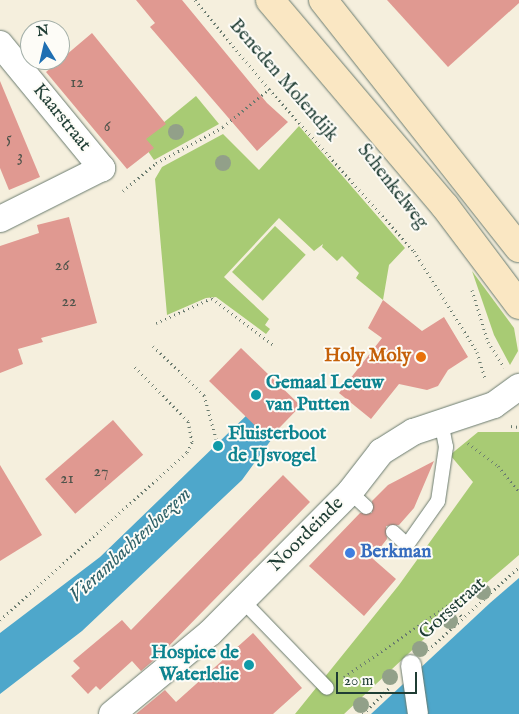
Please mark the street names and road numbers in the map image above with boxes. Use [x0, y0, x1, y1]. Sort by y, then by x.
street label: Beneden Molendijk [224, 15, 342, 147]
street label: Kaarstraat [27, 80, 95, 156]
street label: Schenkelweg [352, 140, 432, 234]
street label: Noordeinde [265, 493, 349, 577]
street label: Gorsstraat [415, 573, 491, 645]

